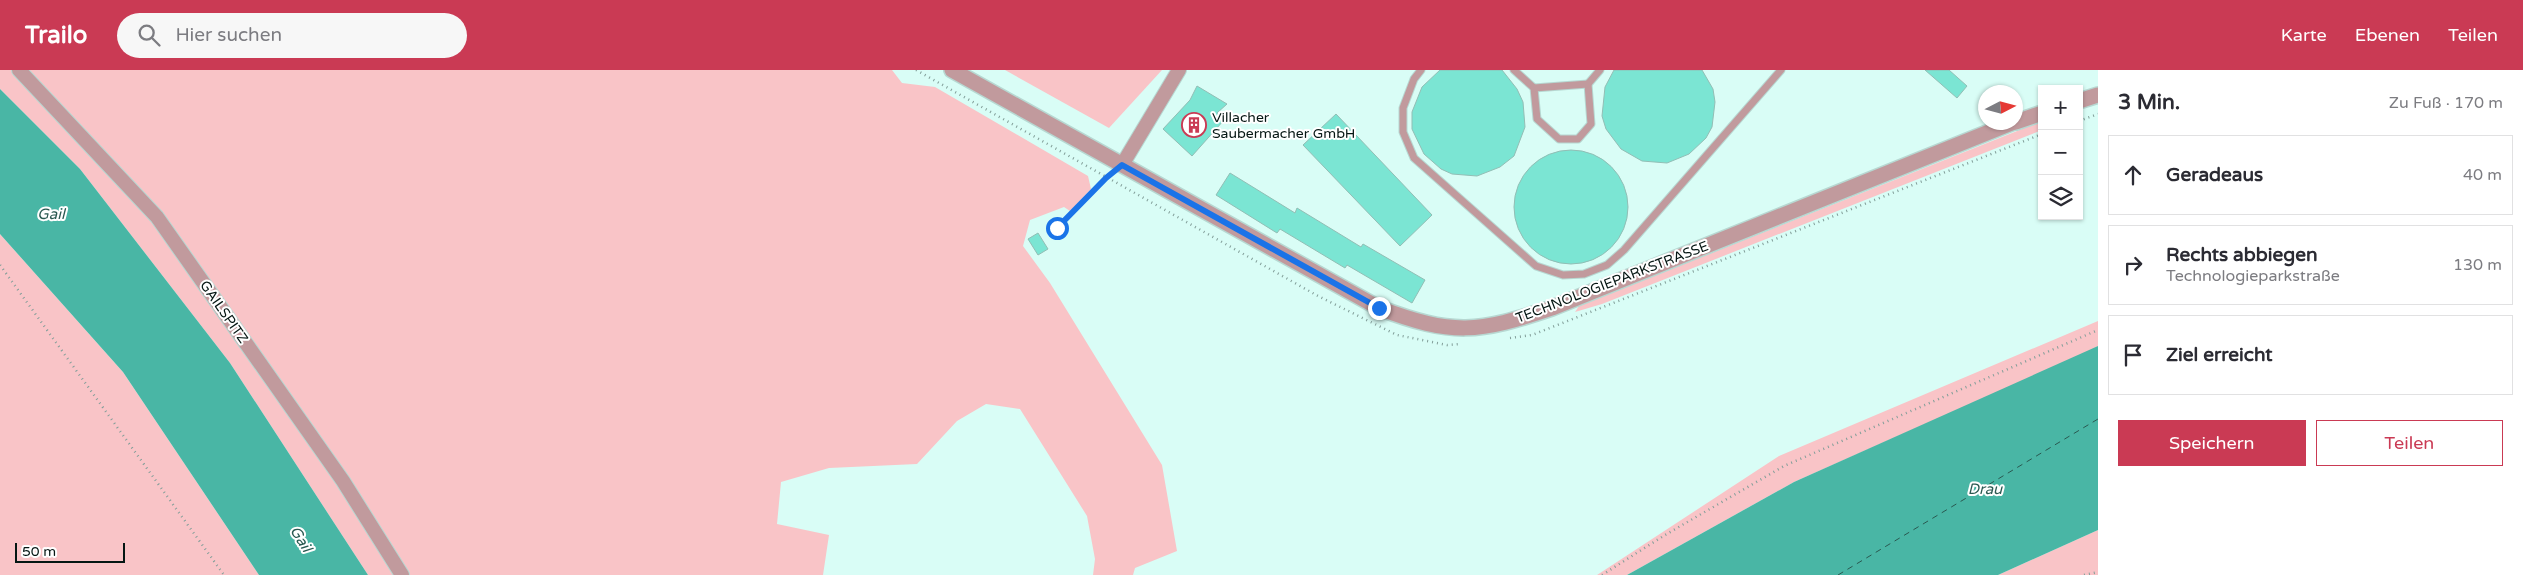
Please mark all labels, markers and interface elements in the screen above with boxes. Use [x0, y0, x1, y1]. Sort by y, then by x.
search box [117, 13, 467, 58]
text: Trailo [25, 21, 87, 50]
icon: search [135, 21, 163, 49]
text: Hier suchen [175, 24, 282, 46]
text: Karte [2281, 24, 2327, 46]
text: Ebenen [2355, 24, 2420, 46]
text: Teilen [2448, 24, 2498, 46]
north arrow [1978, 85, 2023, 130]
map controls [2038, 85, 2083, 220]
button: + [2038, 85, 2083, 130]
text: 3 Min. [2118, 90, 2180, 115]
text: Zu Fuß · 170 m [2389, 93, 2503, 113]
place label: Villacher Saubermacher GmbH [1212, 109, 1355, 142]
building icon: Villacher Saubermacher GmbH [1181, 112, 1207, 138]
button: − [2038, 130, 2083, 175]
icon: ahead [2119, 161, 2147, 189]
text: Geradeaus [2166, 164, 2263, 186]
text: 40 m [2463, 165, 2502, 185]
button: layers [2038, 175, 2083, 220]
water label: Gail [37, 205, 67, 223]
route start [1046, 217, 1069, 240]
street label: TECHNOLOGIEPARKSTRASSE [1513, 237, 1711, 327]
text: Rechts abbiegen [2166, 244, 2318, 266]
icon: right [2119, 251, 2147, 279]
text: 130 m [2453, 255, 2502, 275]
text: Technologieparkstraße [2166, 266, 2340, 286]
street label: GAILSPITZ [196, 277, 252, 347]
route end [1368, 297, 1391, 320]
icon: arrive [2119, 341, 2147, 369]
text: Ziel erreicht [2166, 344, 2273, 366]
button: Speichern [2118, 420, 2306, 466]
button: Teilen [2316, 420, 2503, 466]
water label: Drau [1968, 480, 2003, 498]
water label: Gail [286, 523, 317, 557]
scale bar [15, 540, 125, 563]
text: 50 m [22, 543, 56, 560]

